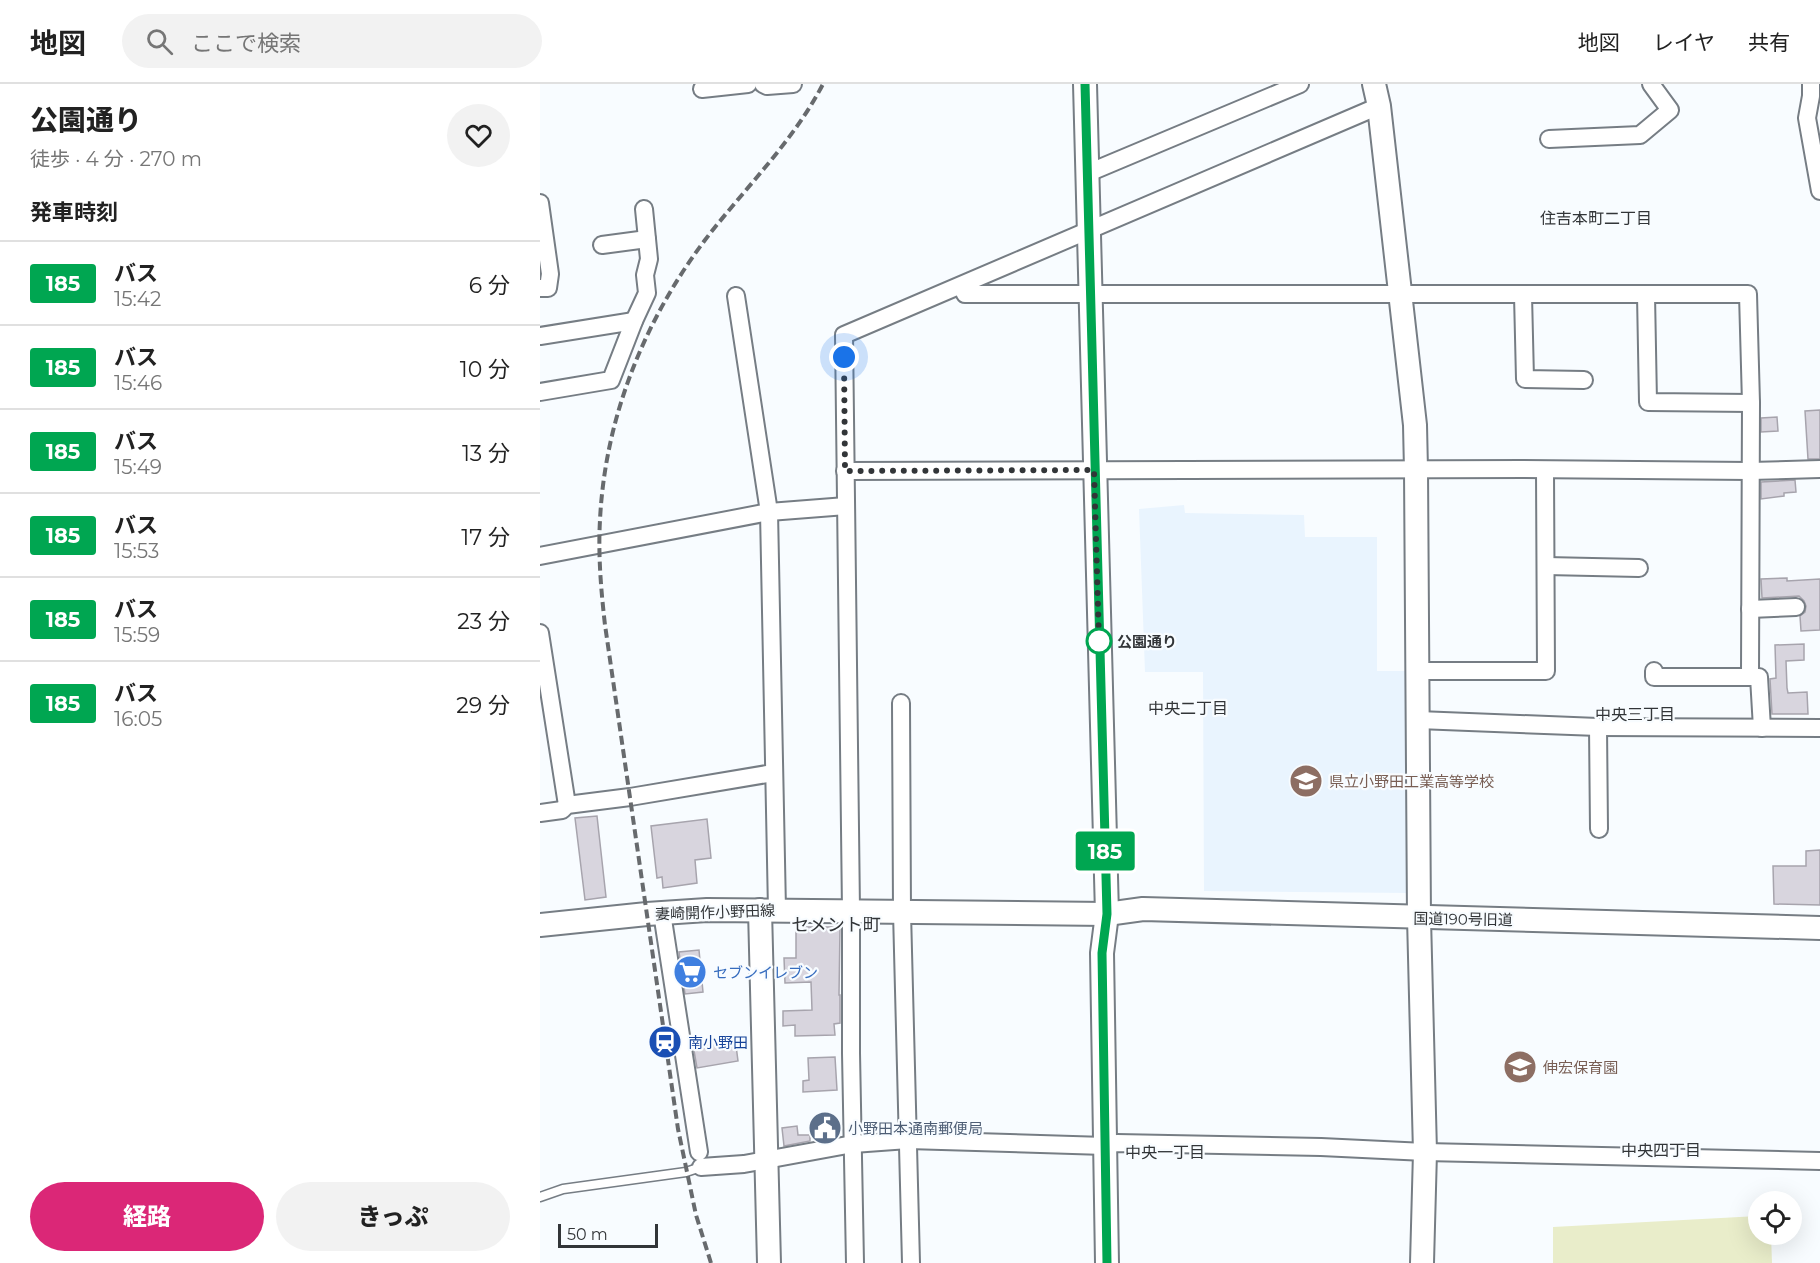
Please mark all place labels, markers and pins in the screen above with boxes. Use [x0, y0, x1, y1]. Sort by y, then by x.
marker: 公園通り [1086, 628, 1112, 654]
place label: 公園通り [1117, 632, 1177, 651]
school or university icon: 県立小野田工業高等学校 [1288, 763, 1324, 799]
place label: 県立小野田工業高等学校 [1329, 772, 1494, 791]
supermarket icon: セブンイレブン [672, 954, 708, 990]
place label: セブンイレブン [713, 963, 818, 982]
station icon: 南小野田 [647, 1024, 683, 1060]
place label: 南小野田 [688, 1033, 748, 1052]
school or university icon: 伸宏保育園 [1502, 1049, 1538, 1085]
place label: 伸宏保育園 [1543, 1058, 1618, 1077]
public building icon: 小野田本通南郵便局 [807, 1110, 843, 1146]
place label: 小野田本通南郵便局 [848, 1119, 983, 1138]

